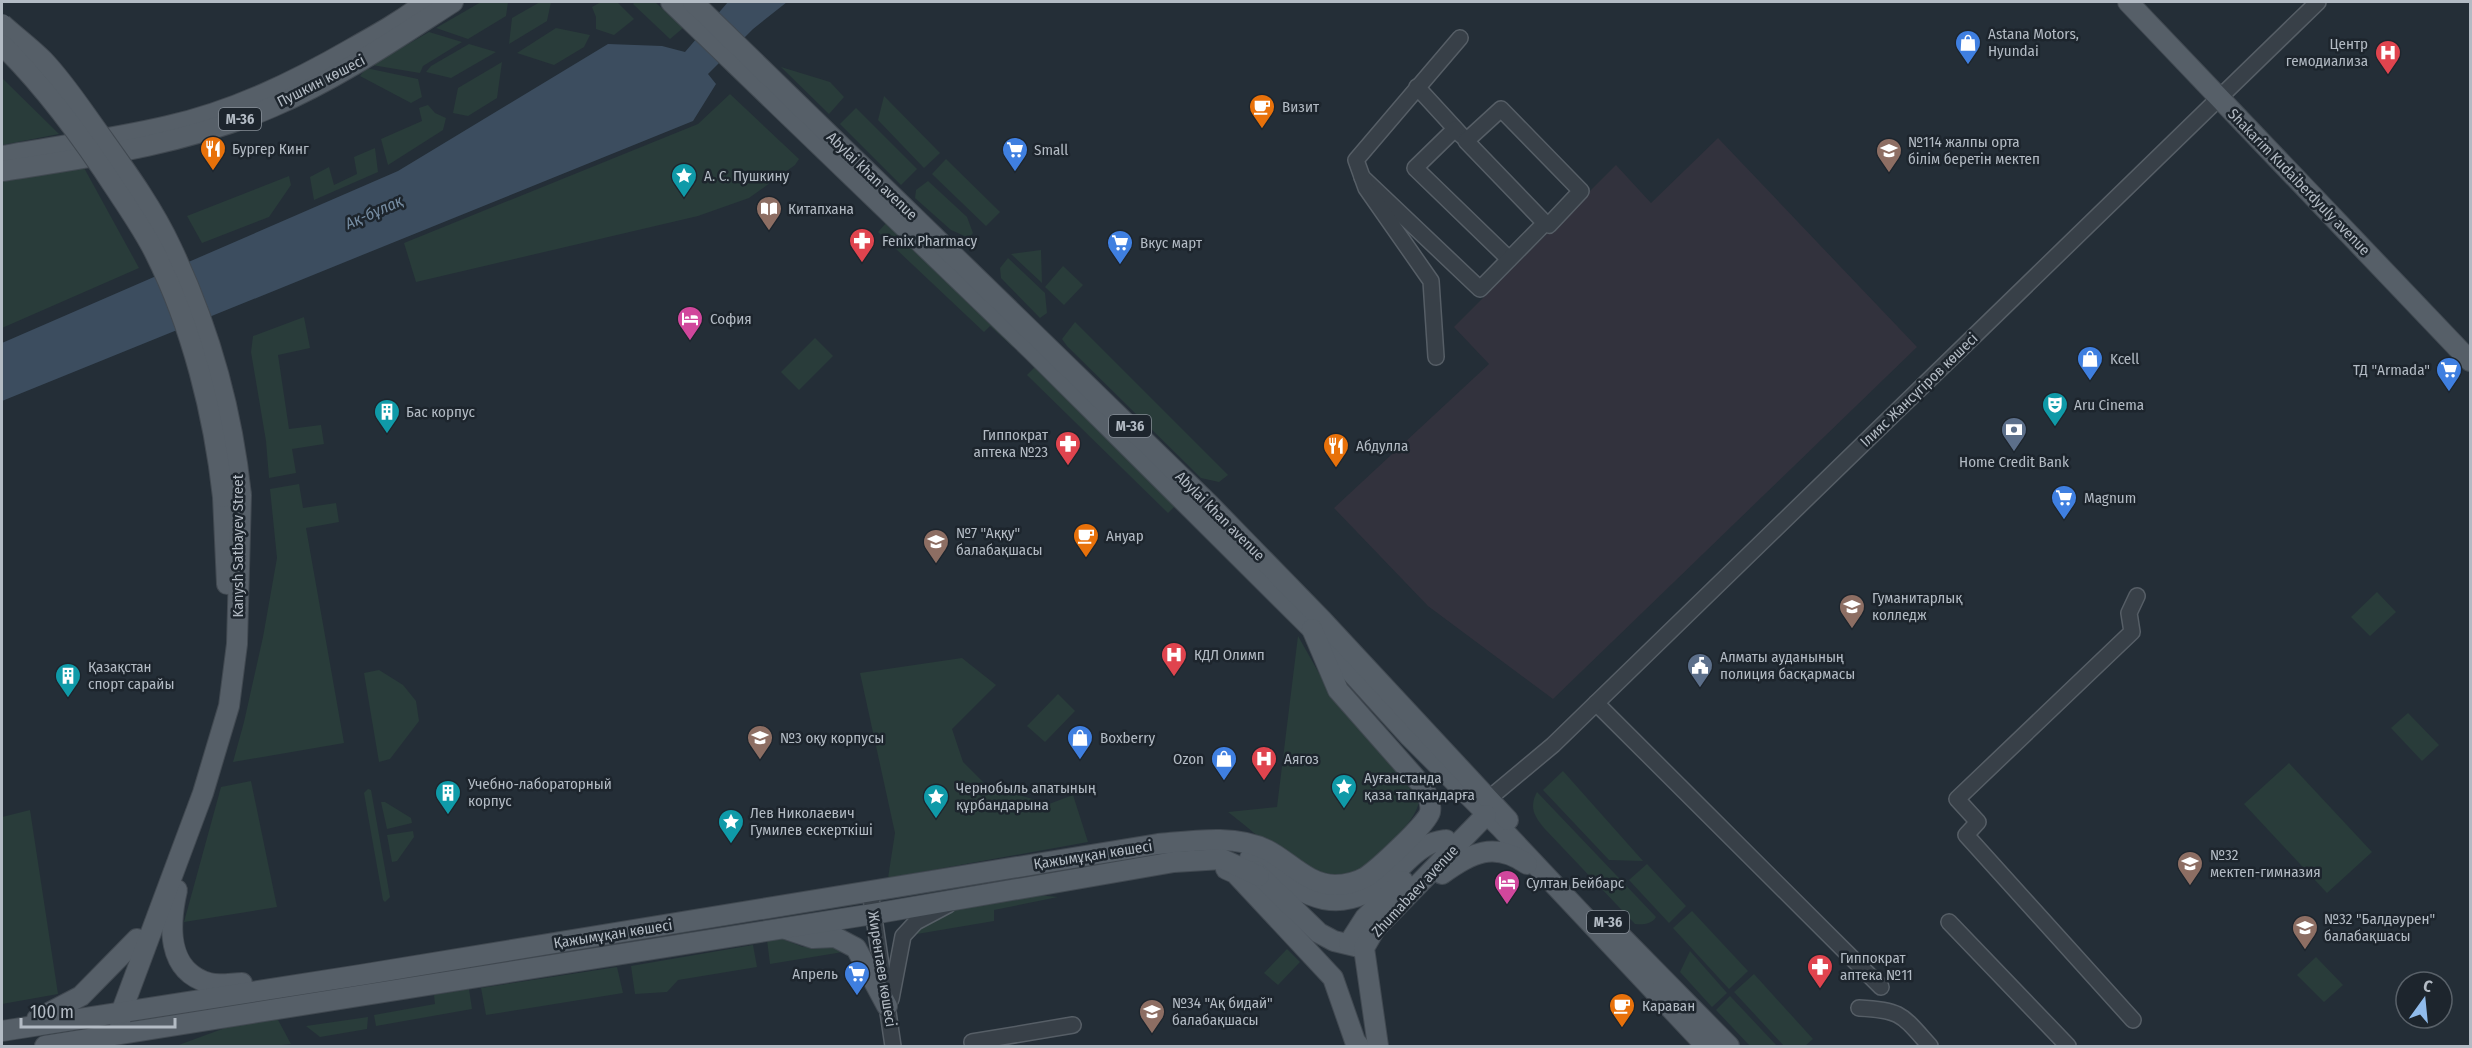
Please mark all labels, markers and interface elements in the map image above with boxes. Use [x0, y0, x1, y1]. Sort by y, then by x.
place label: Astana Motors, Hyundai [1988, 25, 2079, 60]
shop icon: Astana Motors, Hyundai [1953, 28, 1983, 66]
place label: Центр гемодиализа [2286, 35, 2368, 70]
hospital icon: Центр гемодиализа [2373, 38, 2403, 76]
street label: Пушкин көшесі [274, 51, 368, 111]
cafe icon: Визит [1247, 92, 1277, 130]
place label: Визит [1282, 98, 1320, 116]
street label: Shakarim Kudaiberdyuly avenue [2224, 105, 2374, 259]
road number: M-36 [219, 108, 261, 130]
street label: Abylai khan avenue [823, 128, 921, 224]
place label: №114 жалпы орта білім беретін мектеп [1908, 133, 2040, 168]
restaurant icon: Бургер Кинг [198, 134, 228, 172]
supermarket icon: Small [1000, 135, 1030, 173]
school or university icon: №114 жалпы орта білім беретін мектеп [1874, 136, 1904, 174]
place label: Бургер Кинг [232, 140, 309, 158]
place label: Small [1034, 141, 1068, 159]
place icon: А. С. Пушкину [669, 161, 699, 199]
place label: А. С. Пушкину [704, 167, 790, 185]
water label: Ақ-бұлақ [341, 191, 406, 234]
library icon: Китапхана [754, 194, 784, 232]
place label: Китапхана [788, 200, 854, 218]
pharmacy icon: Fenix Pharmacy [847, 226, 877, 264]
supermarket icon: Вкус март [1105, 228, 1135, 266]
place label: Fenix Pharmacy [882, 232, 978, 250]
place label: Вкус март [1140, 234, 1203, 252]
hotel icon: София [675, 304, 705, 342]
place label: София [710, 310, 752, 328]
street label: Ілияс Жансүгіров көшесі [1857, 329, 1981, 451]
shop icon: Kcell [2075, 344, 2105, 382]
place label: Kcell [2110, 350, 2139, 368]
supermarket icon: ТД "Armada" [2434, 355, 2464, 393]
place label: ТД "Armada" [2353, 361, 2430, 379]
theatre icon: Aru Cinema [2040, 390, 2070, 428]
place label: Aru Cinema [2074, 396, 2144, 414]
building icon: Бас корпус [372, 397, 402, 435]
place label: Бас корпус [406, 403, 476, 421]
road number: M-36 [1109, 415, 1151, 437]
bank icon: Home Credit Bank [1999, 415, 2029, 453]
place label: Гиппократ аптека №23 [973, 426, 1049, 461]
pharmacy icon: Гиппократ аптека №23 [1053, 429, 1083, 467]
restaurant icon: Абдулла [1321, 431, 1351, 469]
place label: Абдулла [1356, 437, 1408, 455]
place label: Home Credit Bank [1959, 453, 2069, 471]
street label: Abylai khan avenue [1172, 468, 1268, 564]
street label: Kanysh Satbayev Street [229, 474, 247, 618]
supermarket icon: Magnum [2049, 483, 2079, 521]
place label: Magnum [2084, 489, 2136, 507]
cafe icon: Ануар [1071, 521, 1101, 559]
place label: №7 "Аққу" балабақшасы [956, 524, 1043, 559]
school or university icon: №7 "Аққу" балабақшасы [921, 527, 951, 565]
place label: Ануар [1106, 527, 1144, 545]
place label: Гуманитарлық колледж [1872, 589, 1963, 624]
school or university icon: Гуманитарлық колледж [1837, 592, 1867, 630]
hospital icon: КДЛ Олимп [1159, 640, 1189, 678]
place label: КДЛ Олимп [1194, 646, 1265, 664]
place label: Алматы ауданының полиция басқармасы [1720, 648, 1855, 683]
public building icon: Алматы ауданының полиция басқармасы [1685, 651, 1715, 689]
place label: Қазақстан спорт сарайы [88, 658, 174, 693]
building icon: Қазақстан спорт сарайы [53, 661, 83, 699]
school or university icon: №3 оқу корпусы [745, 723, 775, 761]
shop icon: Boxberry [1065, 723, 1095, 761]
place label: №3 оқу корпусы [780, 729, 884, 747]
place label: Boxberry [1100, 729, 1155, 747]
shop icon: Ozon [1209, 744, 1239, 782]
hospital icon: Аягоз [1249, 744, 1279, 782]
place label: Ozon [1173, 750, 1204, 768]
place label: Аягоз [1284, 750, 1319, 768]
place label: Ауғанстанда қаза тапқандарға [1364, 769, 1475, 804]
place icon: Ауғанстанда қаза тапқандарға [1329, 772, 1359, 810]
place label: Учебно-лабораторный корпус [467, 775, 612, 810]
building icon: Учебно-лабораторный корпус [433, 778, 463, 816]
place label: Чернобыль апатының құрбандарына [956, 779, 1096, 814]
place icon: Чернобыль апатының құрбандарына [921, 782, 951, 820]
place label: Лев Николаевич Гумилев ескерткіші [750, 804, 873, 839]
place icon: Лев Николаевич Гумилев ескерткіші [716, 807, 746, 845]
street label: Қажымұқан көшесі [1032, 837, 1154, 873]
street label: Zhumabaev avenue [1368, 841, 1462, 941]
place label: №32 мектеп-гимназия [2210, 846, 2321, 881]
school or university icon: №32 мектеп-гимназия [2175, 849, 2205, 887]
hotel icon: Султан Бейбарс [1492, 868, 1522, 906]
place label: Султан Бейбарс [1526, 874, 1625, 892]
street label: Жирентаев көшесі [864, 910, 900, 1028]
place label: №32 "Балдәурен" балабақшасы [2324, 910, 2435, 945]
road number: M-36 [1587, 911, 1629, 933]
school or university icon: №32 "Балдәурен" балабақшасы [2290, 913, 2320, 951]
street label: Қажымұқан көшесі [552, 916, 674, 952]
place label: Гиппократ аптека №11 [1840, 949, 1913, 984]
pharmacy icon: Гиппократ аптека №11 [1805, 952, 1835, 990]
supermarket icon: Апрель [842, 959, 872, 997]
place label: Апрель [792, 965, 838, 983]
north arrow [2394, 970, 2454, 1030]
text: С [2421, 976, 2435, 996]
scale bar [21, 991, 176, 1029]
cafe icon: Караван [1607, 991, 1637, 1029]
place label: №34 "Ақ бидай" балабақшасы [1172, 994, 1273, 1029]
school or university icon: №34 "Ақ бидай" балабақшасы [1137, 997, 1167, 1035]
place label: Караван [1642, 997, 1695, 1015]
text: 100 m [30, 1001, 74, 1023]

